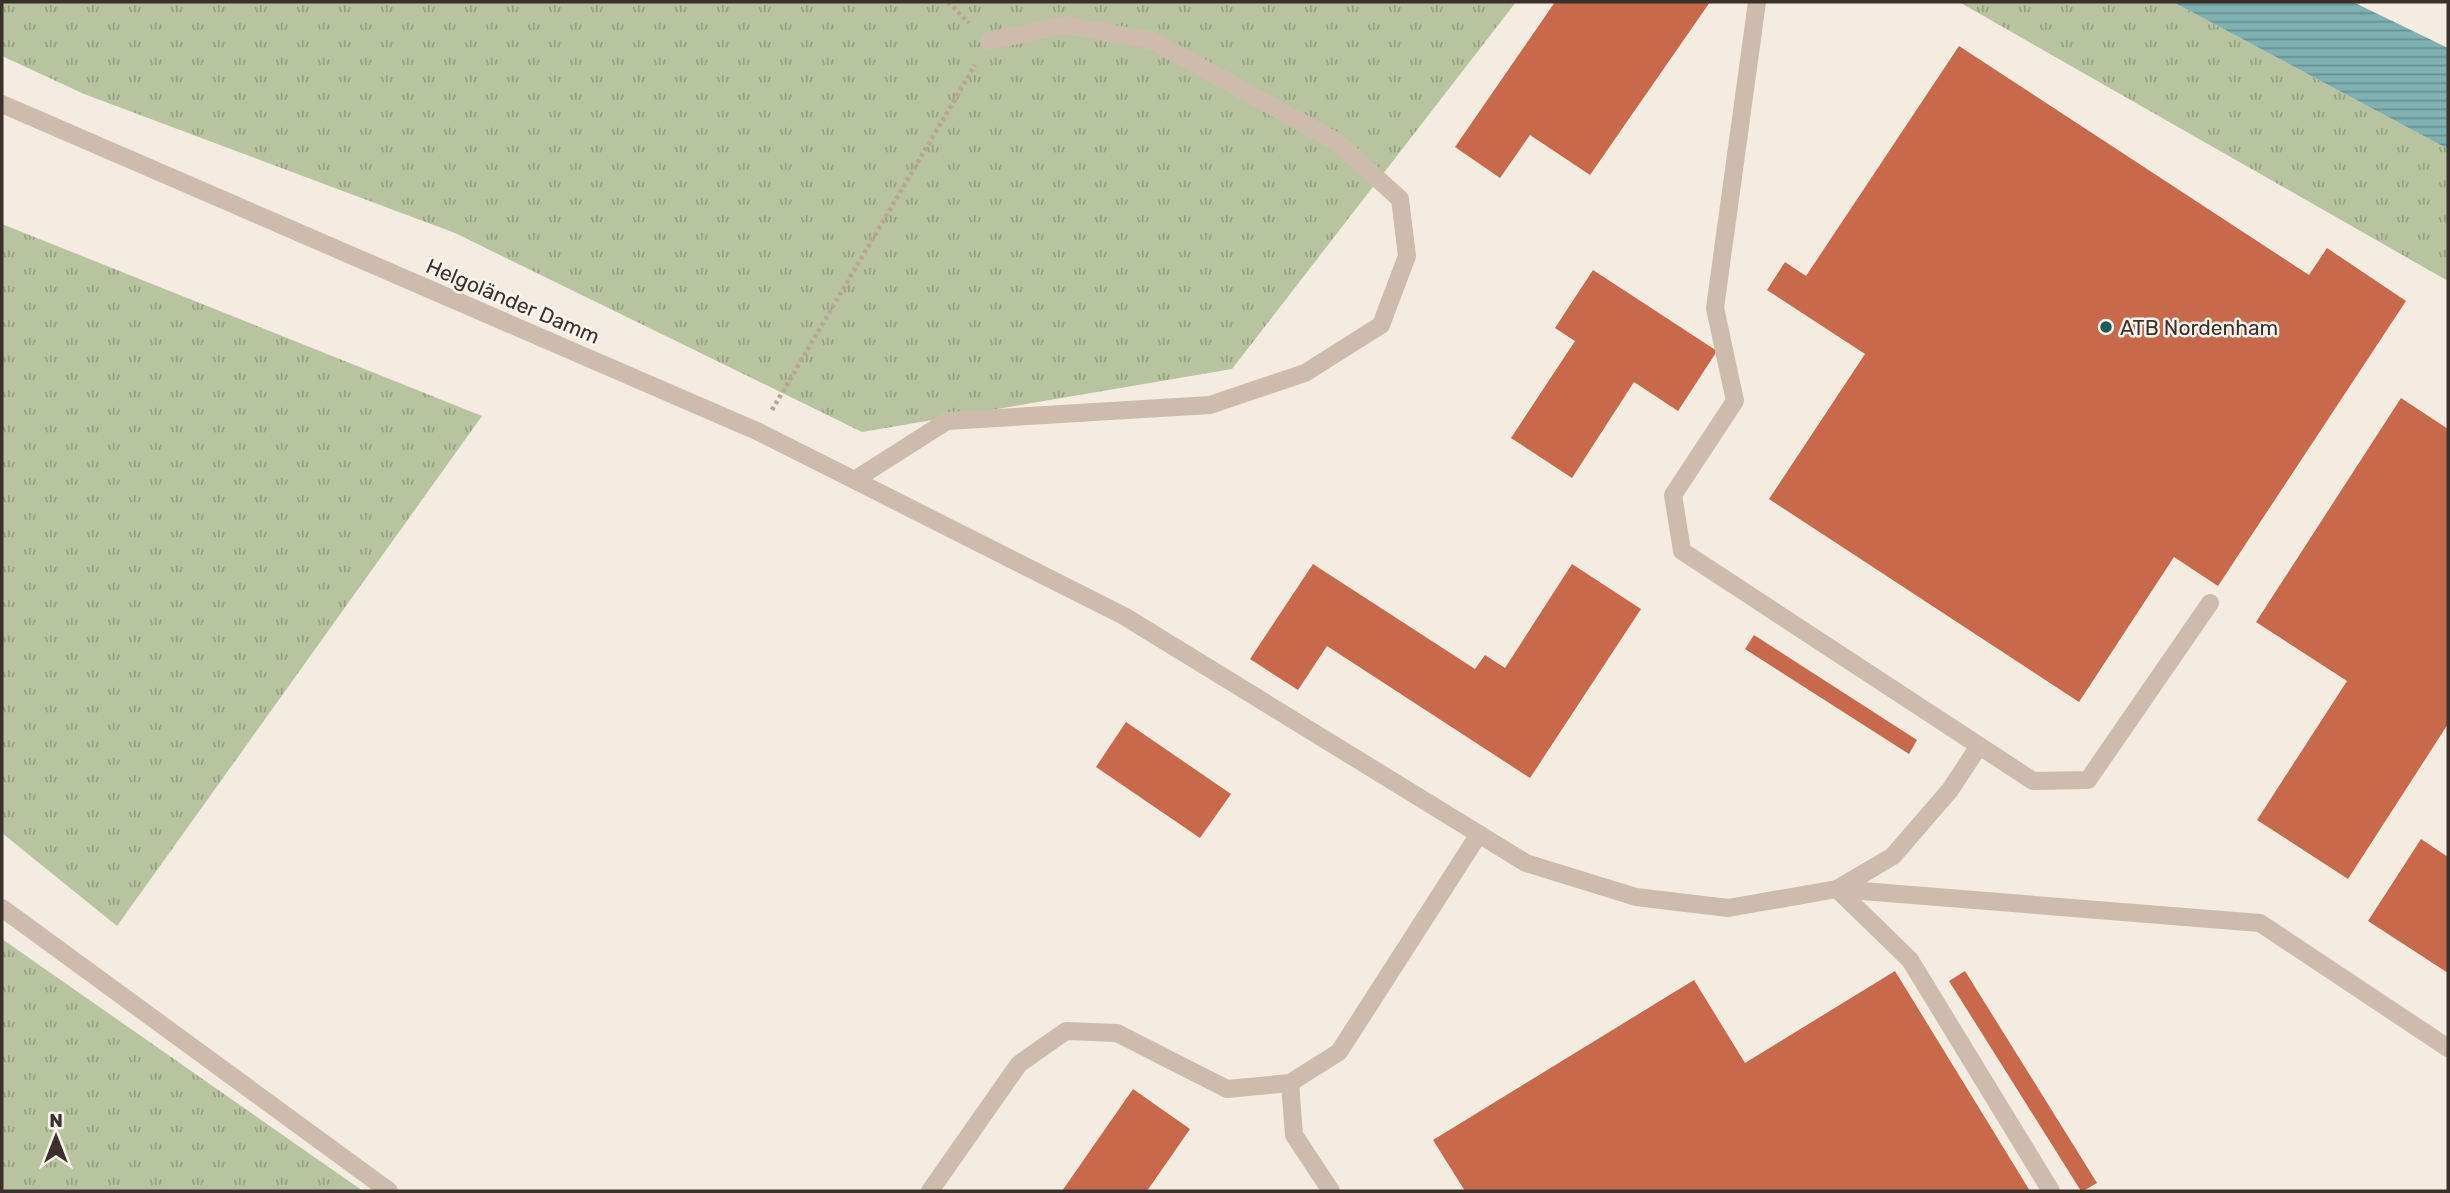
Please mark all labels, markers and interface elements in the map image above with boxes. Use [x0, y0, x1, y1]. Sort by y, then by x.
street label: Helgoländer Damm [422, 253, 604, 349]
place label: ATB Nordenham [2120, 315, 2278, 340]
marker: ATB Nordenham [2098, 319, 2114, 335]
north arrow [21, 1102, 91, 1172]
text: N [49, 1109, 63, 1132]

